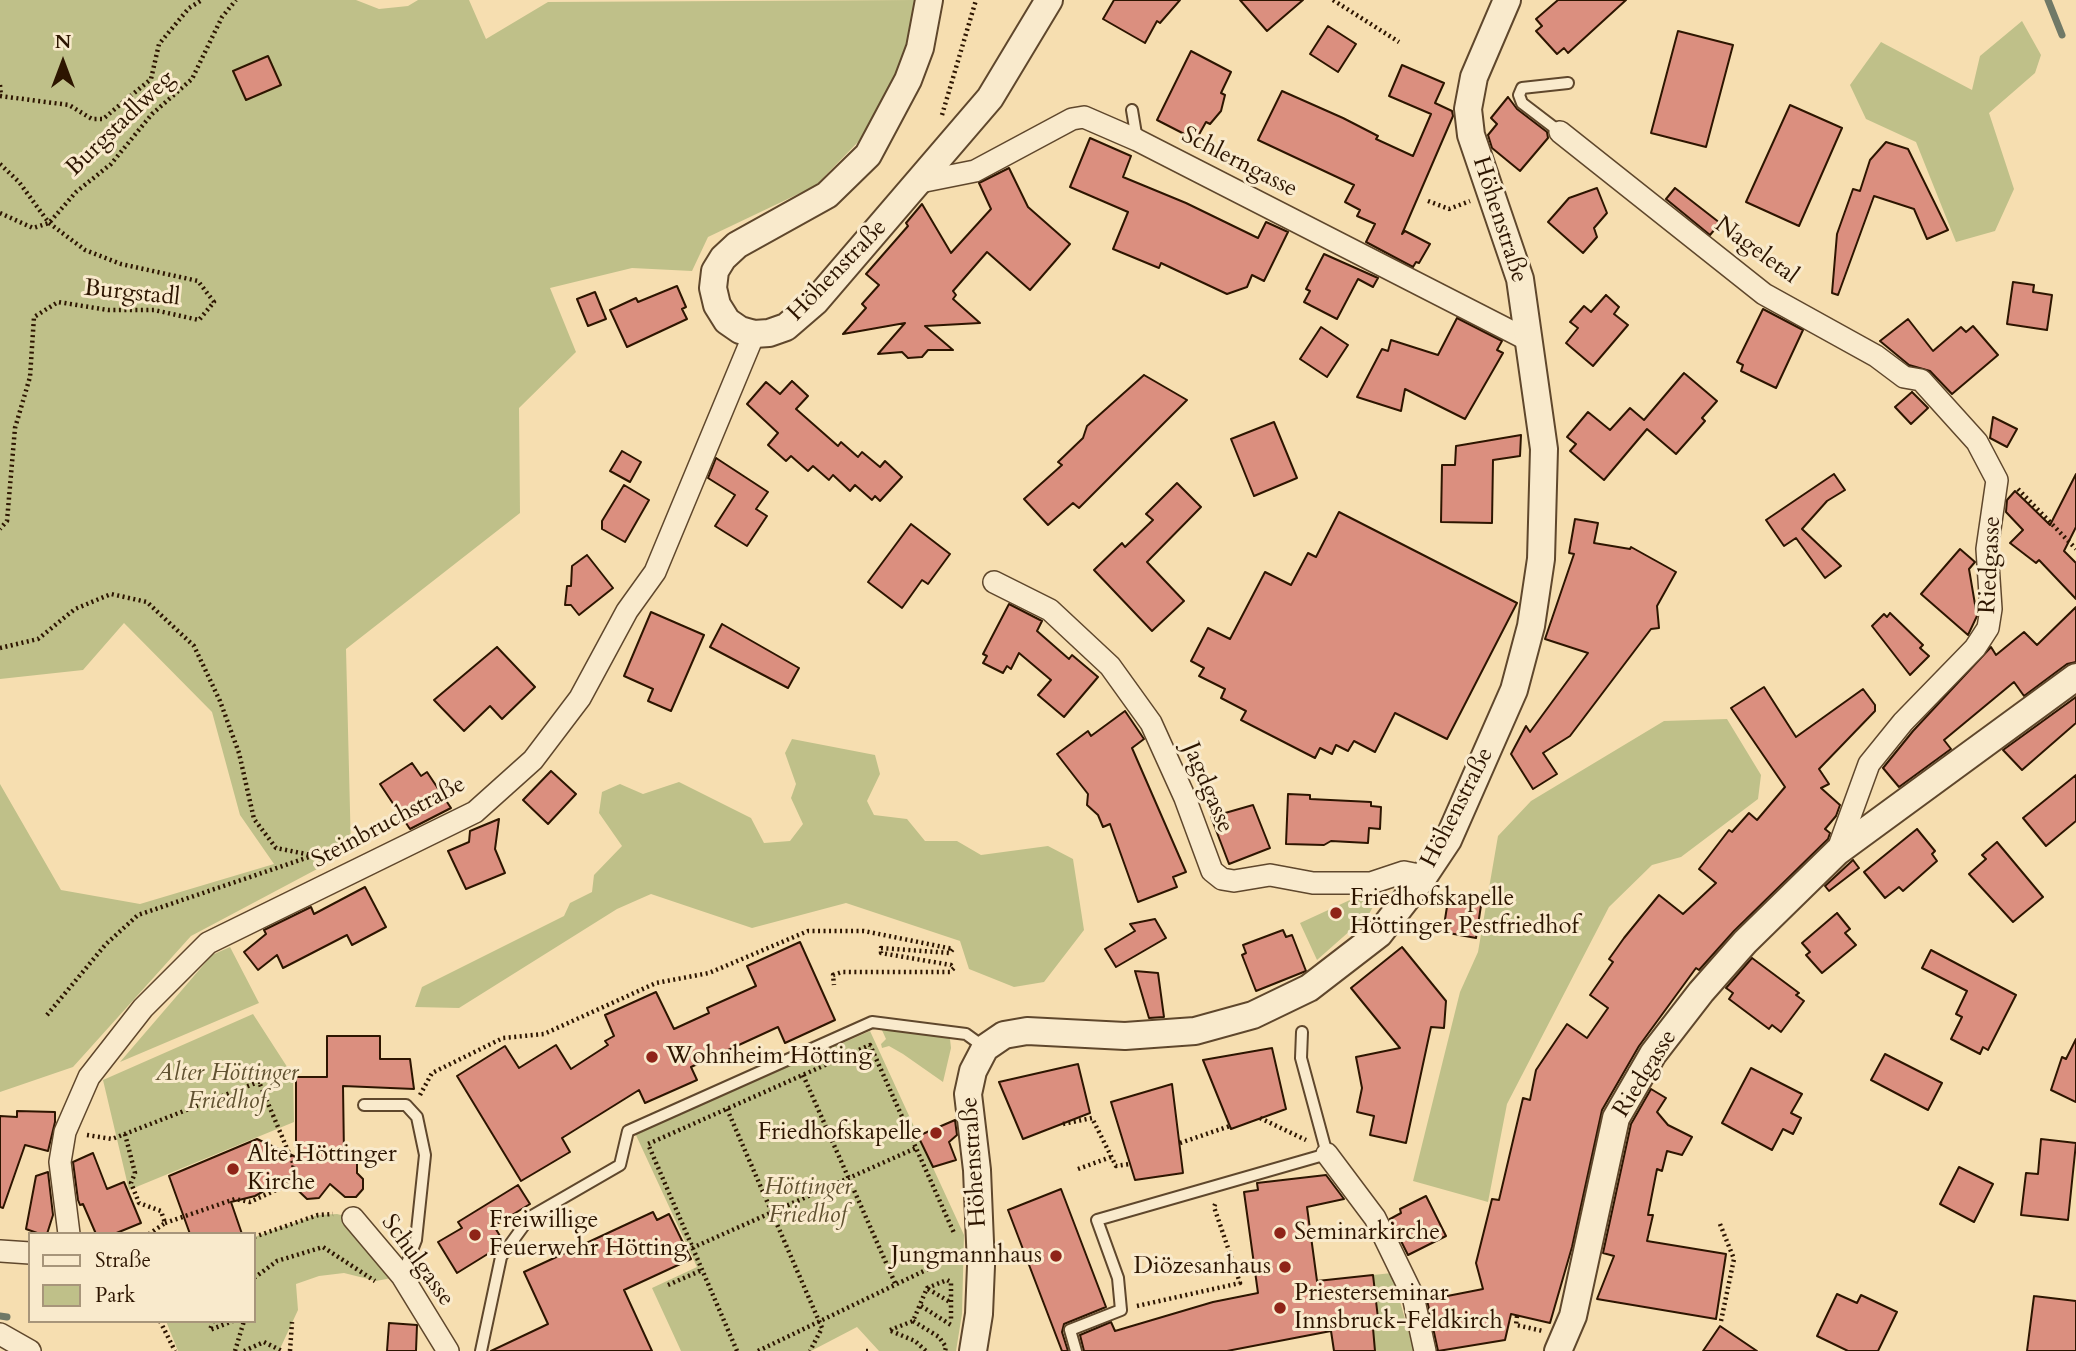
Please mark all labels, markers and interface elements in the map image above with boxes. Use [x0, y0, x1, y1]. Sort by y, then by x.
north arrow [28, 28, 98, 98]
text: N [55, 29, 71, 55]
street label: Burgstadlweg [61, 65, 181, 183]
street label: Schlerngasse [1176, 121, 1302, 205]
street label: Höhenstraße [1465, 153, 1533, 287]
street label: Nageletal [1709, 211, 1803, 291]
street label: Höhenstraße [782, 214, 894, 328]
street label: Burgstadl [82, 275, 182, 313]
street label: Riedgasse [1974, 515, 2008, 615]
street label: Jagdgasse [1175, 738, 1239, 838]
street label: Höhenstraße [1416, 743, 1500, 873]
street label: Steinbruchstraße [307, 770, 471, 876]
place label: Friedhofskapelle Höttinger Pestfriedhof [1350, 885, 1579, 941]
marker: Friedhofskapelle Höttinger Pestfriedhof [1328, 905, 1344, 921]
street label: Riedgasse [1608, 1025, 1684, 1123]
place label: Wohnheim Hötting [666, 1043, 872, 1071]
marker: Wohnheim Hötting [644, 1049, 660, 1065]
park label: Alter Höttinger Friedhof [155, 1060, 299, 1116]
street label: Höhenstraße [956, 1096, 994, 1228]
place label: Friedhofskapelle [758, 1119, 922, 1147]
marker: Friedhofskapelle [928, 1125, 944, 1141]
place label: Alte Höttinger Kirche [247, 1141, 397, 1197]
marker: Alte Höttinger Kirche [225, 1161, 241, 1177]
park label: Höttinger Friedhof [764, 1174, 852, 1230]
place label: Freiwillige Feuerwehr Hötting [489, 1207, 687, 1263]
street label: Schulgasse [374, 1210, 460, 1312]
place label: Seminarkirche [1294, 1219, 1440, 1247]
marker: Seminarkirche [1272, 1225, 1288, 1241]
marker: Freiwillige Feuerwehr Hötting [467, 1227, 483, 1243]
legend [28, 1232, 256, 1323]
place label: Jungmannhaus [891, 1242, 1042, 1270]
text: Straße [95, 1246, 151, 1275]
marker: Jungmannhaus [1048, 1248, 1064, 1264]
place label: Diözesanhaus [1133, 1253, 1271, 1281]
marker: Diözesanhaus [1277, 1259, 1293, 1275]
place label: Priesterseminar Innsbruck-Feldkirch [1294, 1280, 1503, 1336]
text: Park [95, 1281, 135, 1310]
marker: Priesterseminar Innsbruck-Feldkirch [1272, 1300, 1288, 1316]

